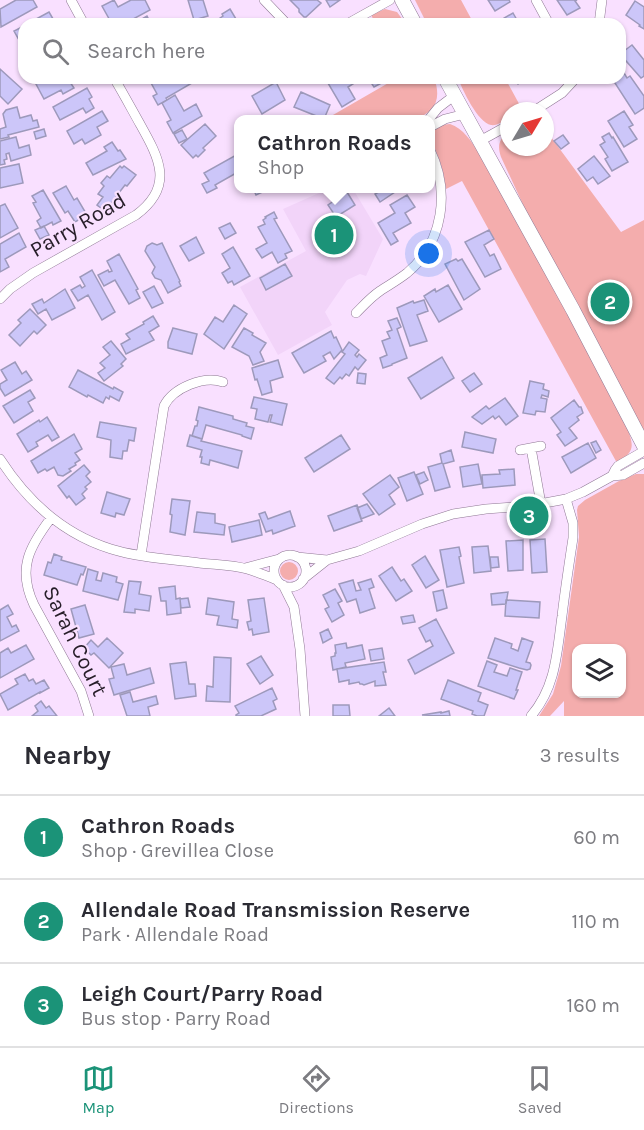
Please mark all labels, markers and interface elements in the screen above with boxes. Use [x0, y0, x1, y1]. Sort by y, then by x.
search box [18, 18, 626, 84]
icon: search [39, 35, 72, 68]
text: Search here [87, 38, 205, 64]
north arrow [500, 102, 554, 156]
popup [234, 115, 435, 193]
text: Cathron Roads [257, 130, 412, 156]
text: Shop [257, 156, 304, 179]
street label: Parry Road [25, 187, 131, 263]
pin: 1 [314, 212, 354, 258]
your location [414, 239, 443, 268]
pin: 2 [590, 280, 630, 324]
pin: 3 [510, 494, 548, 538]
street label: Sarah Court [37, 582, 113, 700]
map controls [572, 644, 626, 698]
button: layers [572, 644, 626, 698]
text: Nearby [24, 740, 111, 771]
text: 3 results [540, 744, 620, 767]
text: Cathron Roads [81, 813, 235, 839]
text: 1 [40, 826, 47, 849]
text: 60 m [573, 826, 620, 849]
text: Shop · Grevillea Close [81, 839, 274, 862]
text: Allendale Road Transmission Reserve [81, 897, 470, 923]
text: 2 [37, 910, 50, 933]
text: 110 m [571, 910, 620, 933]
text: Park · Allendale Road [81, 923, 269, 946]
text: Leigh Court/Parry Road [81, 981, 323, 1007]
text: 3 [37, 994, 50, 1017]
text: 160 m [567, 994, 620, 1017]
text: Bus stop · Parry Road [81, 1007, 271, 1030]
tab: Map [82, 1062, 115, 1117]
tab: Directions [279, 1062, 354, 1117]
tab: Saved [518, 1062, 562, 1117]

